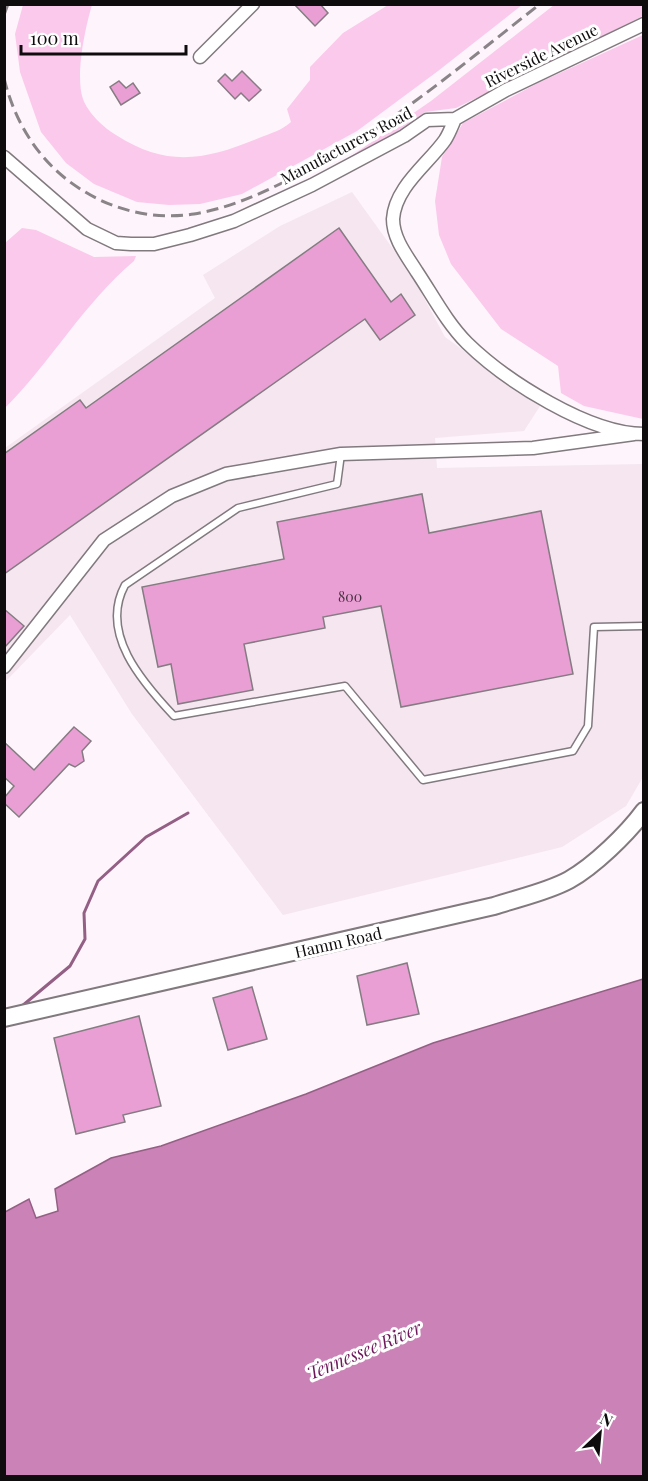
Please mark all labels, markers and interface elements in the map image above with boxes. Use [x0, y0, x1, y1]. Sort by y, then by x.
scale bar [21, 18, 186, 56]
street label: Riverside Avenue [481, 19, 601, 91]
text: 100 m [30, 26, 79, 50]
street label: Manufacturers Road [277, 101, 415, 189]
house number: 800 [338, 587, 362, 606]
street label: Hamm Road [292, 922, 384, 962]
water label: Tennessee River [303, 1315, 426, 1385]
north arrow [570, 1403, 630, 1463]
text: N [597, 1407, 617, 1431]

